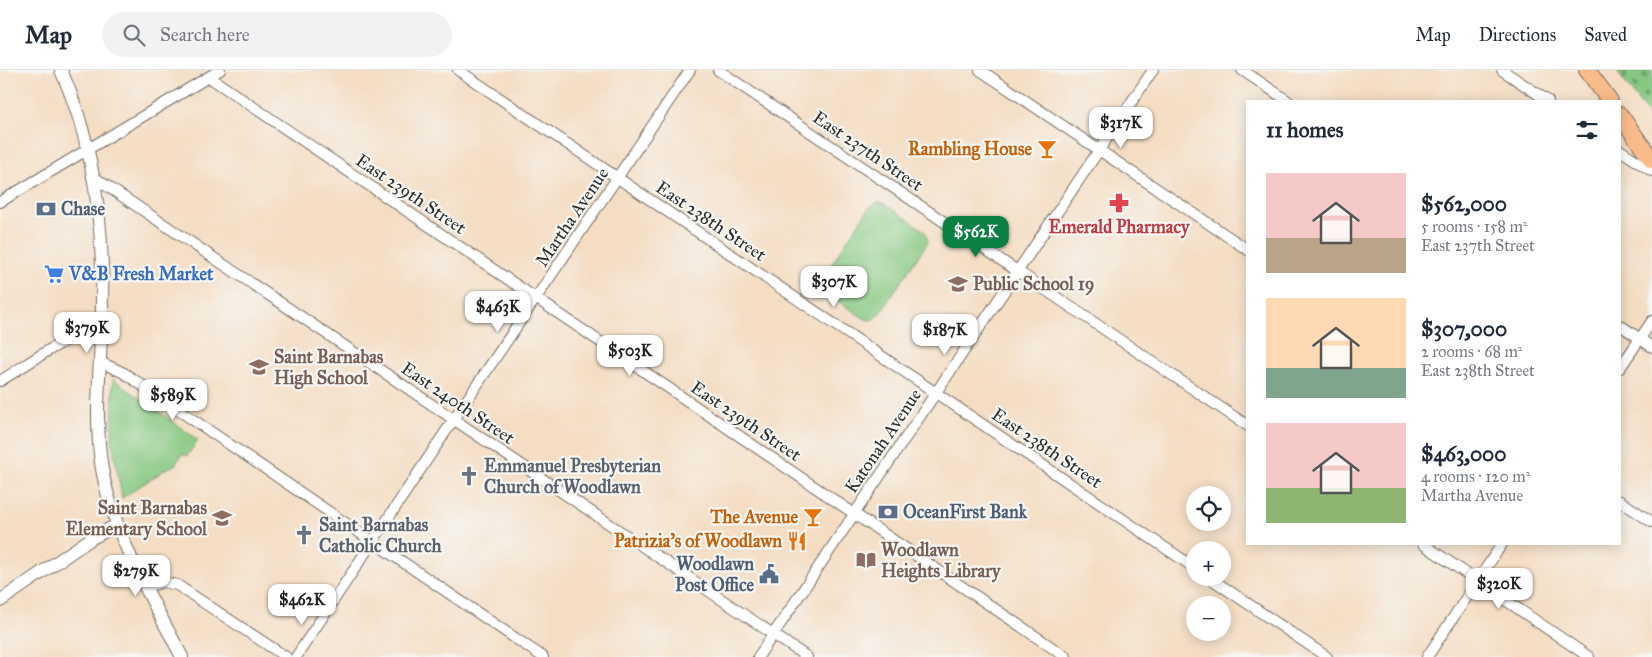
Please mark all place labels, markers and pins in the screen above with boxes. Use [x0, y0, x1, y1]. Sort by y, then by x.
pin: $317K [1086, 106, 1156, 149]
place label: Rambling House [908, 138, 1032, 161]
bar icon: Rambling House [1036, 138, 1058, 160]
pharmacy icon: Emerald Pharmacy [1108, 192, 1130, 214]
bank icon: Chase [35, 198, 57, 220]
place label: Chase [61, 198, 105, 220]
pin: $562K [941, 216, 1011, 258]
place label: Emerald Pharmacy [1049, 216, 1191, 239]
supermarket icon: V&B Fresh Market [43, 263, 65, 285]
place label: V&B Fresh Market [68, 263, 214, 285]
pin: $307K [799, 266, 869, 308]
school or university icon: Public School 19 [947, 273, 969, 295]
place label: Public School 19 [973, 273, 1094, 296]
pin: $463K [463, 290, 533, 333]
pin: $379K [52, 312, 122, 354]
pin: $187K [910, 314, 980, 356]
pin: $503K [595, 334, 665, 377]
place label: Saint Barnabas High School [274, 346, 384, 390]
school or university icon: Saint Barnabas High School [248, 356, 270, 378]
pin: $589K [138, 378, 208, 421]
place label: Emmanuel Presbyterian Church of Woodlawn [484, 455, 661, 498]
church icon: Emmanuel Presbyterian Church of Woodlawn [458, 465, 480, 487]
place label: Saint Barnabas Elementary School [65, 497, 208, 541]
bank icon: OceanFirst Bank [877, 501, 899, 523]
place label: OceanFirst Bank [903, 501, 1028, 523]
place label: The Avenue [709, 506, 798, 528]
bar icon: The Avenue [802, 506, 824, 528]
school or university icon: Saint Barnabas Elementary School [211, 507, 233, 529]
place label: Saint Barnabas Catholic Church [319, 514, 443, 557]
church icon: Saint Barnabas Catholic Church [293, 524, 315, 546]
place label: Patrizia's of Woodlawn [614, 530, 782, 552]
restaurant icon: Patrizia's of Woodlawn [786, 530, 808, 552]
place label: Woodlawn Heights Library [881, 539, 1002, 583]
library icon: Woodlawn Heights Library [855, 549, 877, 571]
place label: Woodlawn Post Office [675, 553, 754, 596]
pin: $279K [101, 554, 171, 597]
public building icon: Woodlawn Post Office [758, 563, 780, 585]
pin: $320K [1464, 568, 1534, 610]
pin: $462K [267, 584, 337, 626]

